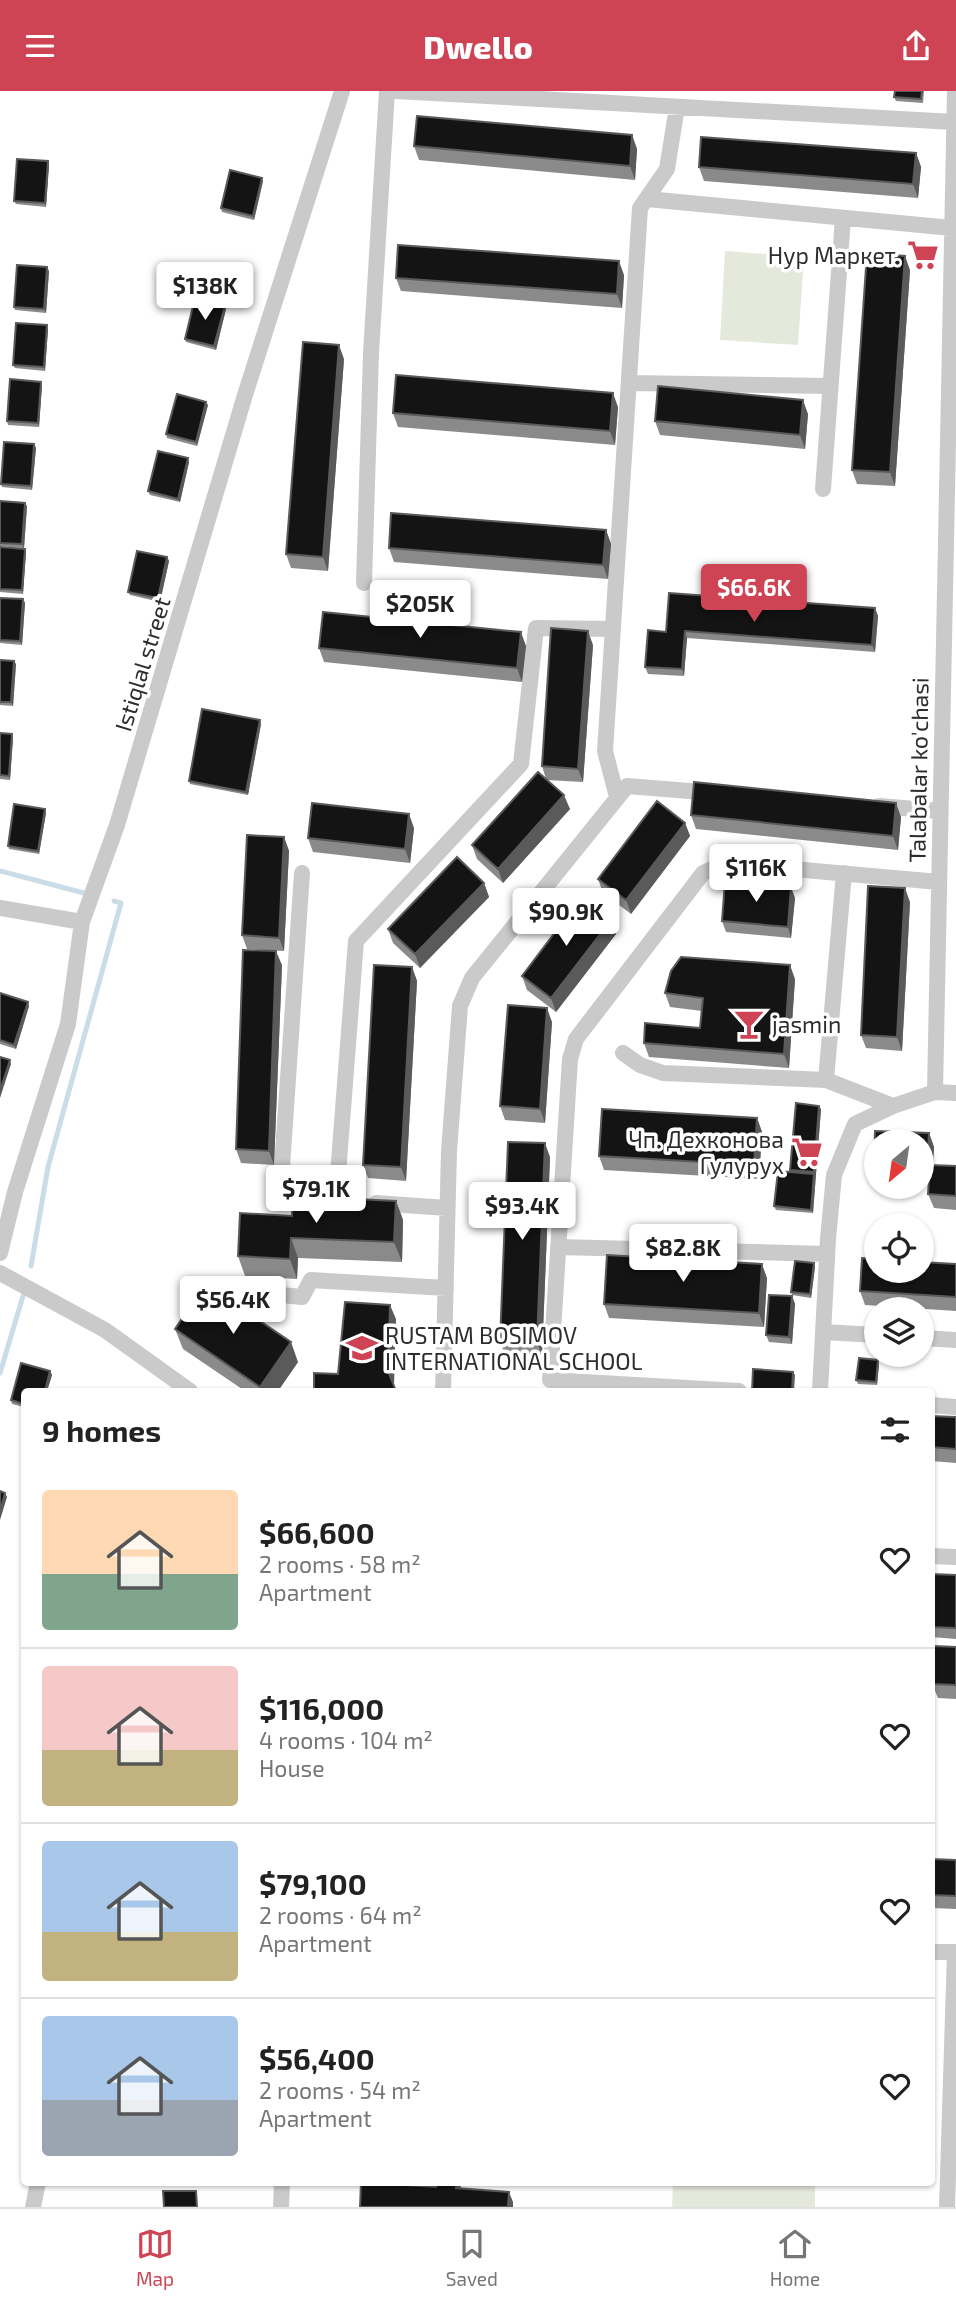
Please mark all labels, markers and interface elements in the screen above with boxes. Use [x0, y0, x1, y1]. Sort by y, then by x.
icon: menu [21, 27, 59, 65]
text: Dwello [423, 27, 533, 65]
icon: share [897, 27, 935, 65]
supermarket icon: Нур Маркет. [906, 238, 940, 272]
place label: Нур Маркет. [768, 241, 900, 270]
pin: $138K [156, 263, 254, 322]
text: $138K [172, 271, 238, 299]
pin: $66.6K [697, 565, 811, 624]
text: $66.6K [717, 573, 791, 601]
pin: $205K [371, 581, 469, 640]
text: $205K [386, 589, 454, 617]
street label: Istiqlal street [108, 593, 176, 735]
street label: Talabalar ko'chasi [902, 677, 934, 863]
pin: $116K [707, 845, 805, 904]
text: $116K [725, 853, 787, 881]
pin: $90.9K [509, 889, 623, 948]
text: $90.9K [528, 897, 604, 925]
bar icon: jasmin [732, 1007, 766, 1041]
place label: jasmin [772, 1010, 841, 1038]
place label: Чп. Дехконова Гулурух [628, 1125, 784, 1180]
north arrow [864, 1129, 934, 1199]
map controls [864, 1129, 934, 1367]
supermarket icon: Чп. Дехконова Гулурух [790, 1135, 824, 1169]
pin: $79.1K [259, 1165, 373, 1225]
text: $79.1K [282, 1174, 350, 1202]
pin: $93.4K [465, 1183, 579, 1242]
text: $93.4K [485, 1191, 559, 1219]
button: locate [864, 1213, 934, 1283]
pin: $82.8K [626, 1225, 740, 1284]
text: $82.8K [645, 1233, 721, 1261]
pin: $56.4K [176, 1277, 290, 1336]
text: $56.4K [196, 1285, 270, 1313]
button: layers [864, 1297, 934, 1367]
place label: RUSTAM BOSIMOV INTERNATIONAL SCHOOL [385, 1321, 643, 1375]
school or university icon: RUSTAM BOSIMOV INTERNATIONAL SCHOOL [345, 1331, 379, 1365]
icon: filters [876, 1411, 914, 1449]
text: 9 homes [42, 1412, 161, 1448]
text: $66,600 [259, 1514, 375, 1550]
icon: home [98, 1518, 182, 1602]
icon: heart [876, 1541, 914, 1579]
text: 2 rooms · 58 m² [259, 1550, 421, 1578]
text: Apartment [259, 1578, 372, 1606]
text: $116,000 [259, 1690, 384, 1726]
icon: home [98, 1694, 182, 1778]
icon: heart [876, 1717, 914, 1755]
text: 4 rooms · 104 m² [259, 1726, 433, 1754]
text: House [259, 1754, 325, 1782]
text: $79,100 [259, 1865, 367, 1901]
icon: home [98, 1869, 182, 1953]
icon: heart [876, 1892, 914, 1930]
text: 2 rooms · 64 m² [259, 1901, 422, 1929]
text: Apartment [259, 1929, 372, 1957]
text: $56,400 [259, 2040, 375, 2076]
icon: home [98, 2044, 182, 2128]
icon: heart [876, 2067, 914, 2105]
text: 2 rooms · 54 m² [259, 2076, 421, 2104]
text: Apartment [259, 2104, 372, 2132]
tab: Map [136, 2225, 174, 2290]
tab: Saved [446, 2225, 498, 2290]
tab: Home [770, 2225, 820, 2290]

